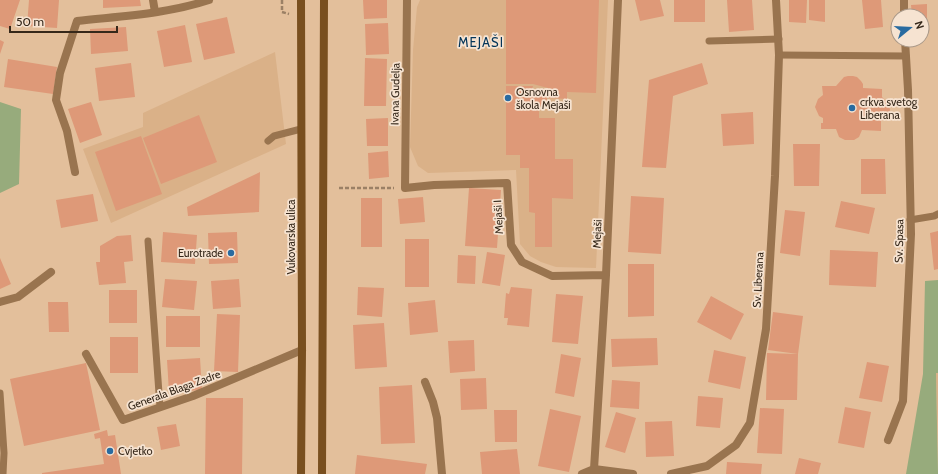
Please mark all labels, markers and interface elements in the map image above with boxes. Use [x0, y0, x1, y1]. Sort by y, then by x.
scale bar [10, 8, 117, 34]
north arrow [890, 8, 930, 48]
text: 50 m [16, 14, 44, 29]
text: N [912, 19, 927, 31]
district label: MEJAŠI [458, 33, 504, 50]
street label: Ivana Gudelja [387, 62, 403, 125]
place label: Osnovna škola Mejaši [516, 85, 571, 112]
marker: Osnovna škola Mejaši [503, 93, 513, 103]
place label: crkva svetog Liberana [860, 95, 918, 122]
marker: crkva svetog Liberana [847, 103, 857, 113]
street label: Vukovarska ulica [284, 199, 298, 274]
street label: Mejaši I [490, 200, 506, 234]
street label: Sv. Spasa [892, 218, 906, 263]
street label: Mejaši [589, 219, 605, 249]
place label: Eurotrade [178, 246, 223, 260]
marker: Eurotrade [226, 248, 236, 258]
street label: Sv. Liberana [750, 251, 766, 308]
street label: Generala Blaga Zadre [126, 367, 223, 413]
place label: Cvjetko [118, 444, 153, 458]
marker: Cvjetko [105, 446, 115, 456]

